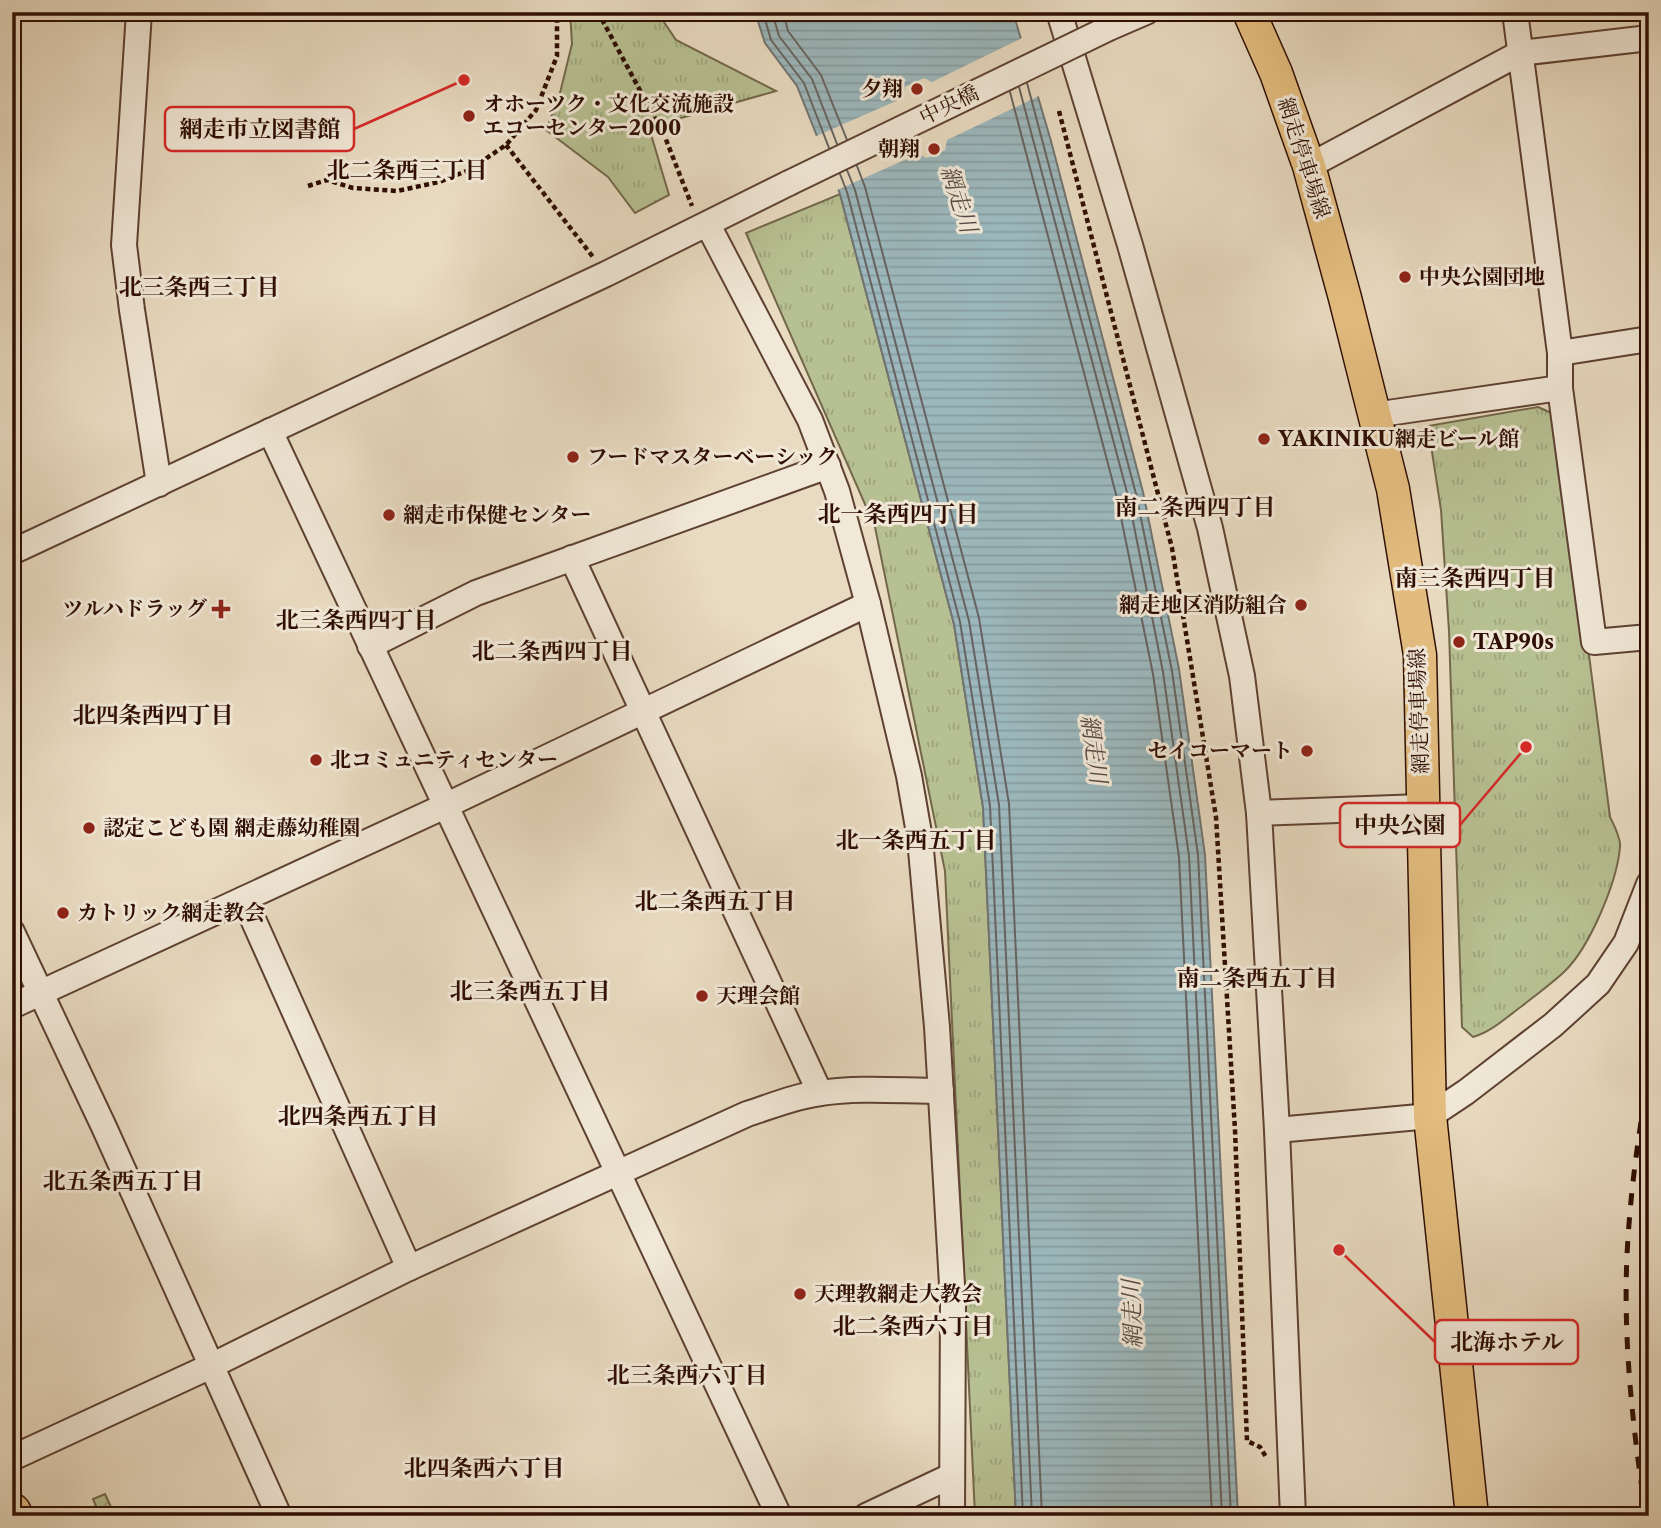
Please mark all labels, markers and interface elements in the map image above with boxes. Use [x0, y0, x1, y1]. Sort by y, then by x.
place label: 夕翔 [861, 76, 903, 101]
street label: 中央橋 [915, 80, 983, 130]
marker: 夕翔 [909, 81, 925, 97]
place label: オホーツク・文化交流施設 エコーセンター2000 [483, 91, 734, 140]
street label: 網走停車場線 [1273, 94, 1336, 222]
callout: 網走市立図書館 [165, 107, 354, 151]
marker: オホーツク・文化交流施設 エコーセンター2000 [461, 108, 477, 124]
text: 網走市立図書館 [180, 115, 341, 143]
place label: 朝翔 [878, 136, 920, 161]
marker: 朝翔 [926, 141, 942, 157]
district label: 北二条西三丁目 [327, 156, 488, 184]
water label: 網走川 [935, 162, 984, 239]
place label: 中央公園団地 [1419, 264, 1545, 289]
marker: 中央公園団地 [1397, 269, 1413, 285]
district label: 北三条西三丁目 [119, 273, 280, 301]
place label: YAKINIKU網走ビール館 [1277, 426, 1519, 451]
marker: YAKINIKU網走ビール館 [1256, 431, 1272, 447]
place label: フードマスターベーシック [587, 444, 838, 469]
marker: フードマスターベーシック [565, 449, 581, 465]
district label: 南二条西四丁目 [1115, 493, 1276, 521]
district label: 北一条西四丁目 [818, 500, 979, 528]
place label: 網走市保健センター [403, 502, 591, 527]
marker: 網走市保健センター [381, 507, 397, 523]
district label: 南三条西四丁目 [1395, 564, 1556, 592]
place label: 網走地区消防組合 [1119, 592, 1287, 617]
place label: ツルハドラッグ [62, 596, 207, 621]
marker: 網走地区消防組合 [1293, 597, 1309, 613]
marker: ツルハドラッグ [213, 601, 229, 617]
district label: 北三条西四丁目 [276, 606, 437, 634]
place label: TAP90s [1473, 629, 1554, 654]
marker: TAP90s [1451, 634, 1467, 650]
district label: 北二条西四丁目 [472, 637, 633, 665]
street label: 網走停車場線 [1404, 648, 1433, 774]
district label: 北四条西四丁目 [73, 701, 234, 729]
water label: 網走川 [1075, 713, 1113, 788]
place label: セイコーマート [1147, 738, 1293, 763]
marker: セイコーマート [1299, 743, 1315, 759]
place label: 北コミュニティセンター [330, 747, 558, 772]
marker: 北コミュニティセンター [308, 752, 324, 768]
callout: 中央公園 [1340, 803, 1460, 847]
text: 中央公園 [1354, 811, 1446, 839]
place label: 認定こども園 網走藤幼稚園 [103, 815, 360, 840]
marker: 認定こども園 網走藤幼稚園 [81, 820, 97, 836]
district label: 北一条西五丁目 [836, 826, 997, 854]
district label: 北二条西五丁目 [635, 887, 796, 915]
place label: カトリック網走教会 [77, 900, 265, 925]
marker: カトリック網走教会 [55, 905, 71, 921]
district label: 南二条西五丁目 [1177, 964, 1338, 992]
district label: 北三条西五丁目 [450, 977, 611, 1005]
place label: 天理会館 [716, 983, 800, 1008]
marker: 天理会館 [694, 988, 710, 1004]
district label: 北四条西五丁目 [278, 1102, 439, 1130]
district label: 北五条西五丁目 [43, 1167, 204, 1195]
water label: 網走川 [1117, 1276, 1147, 1349]
place label: 天理教網走大教会 [814, 1281, 982, 1306]
marker: 天理教網走大教会 [792, 1286, 808, 1302]
district label: 北二条西六丁目 [833, 1312, 994, 1340]
callout: 北海ホテル [1435, 1320, 1578, 1364]
text: 北海ホテル [1450, 1328, 1564, 1356]
district label: 北三条西六丁目 [607, 1361, 768, 1389]
district label: 北四条西六丁目 [404, 1454, 565, 1482]

